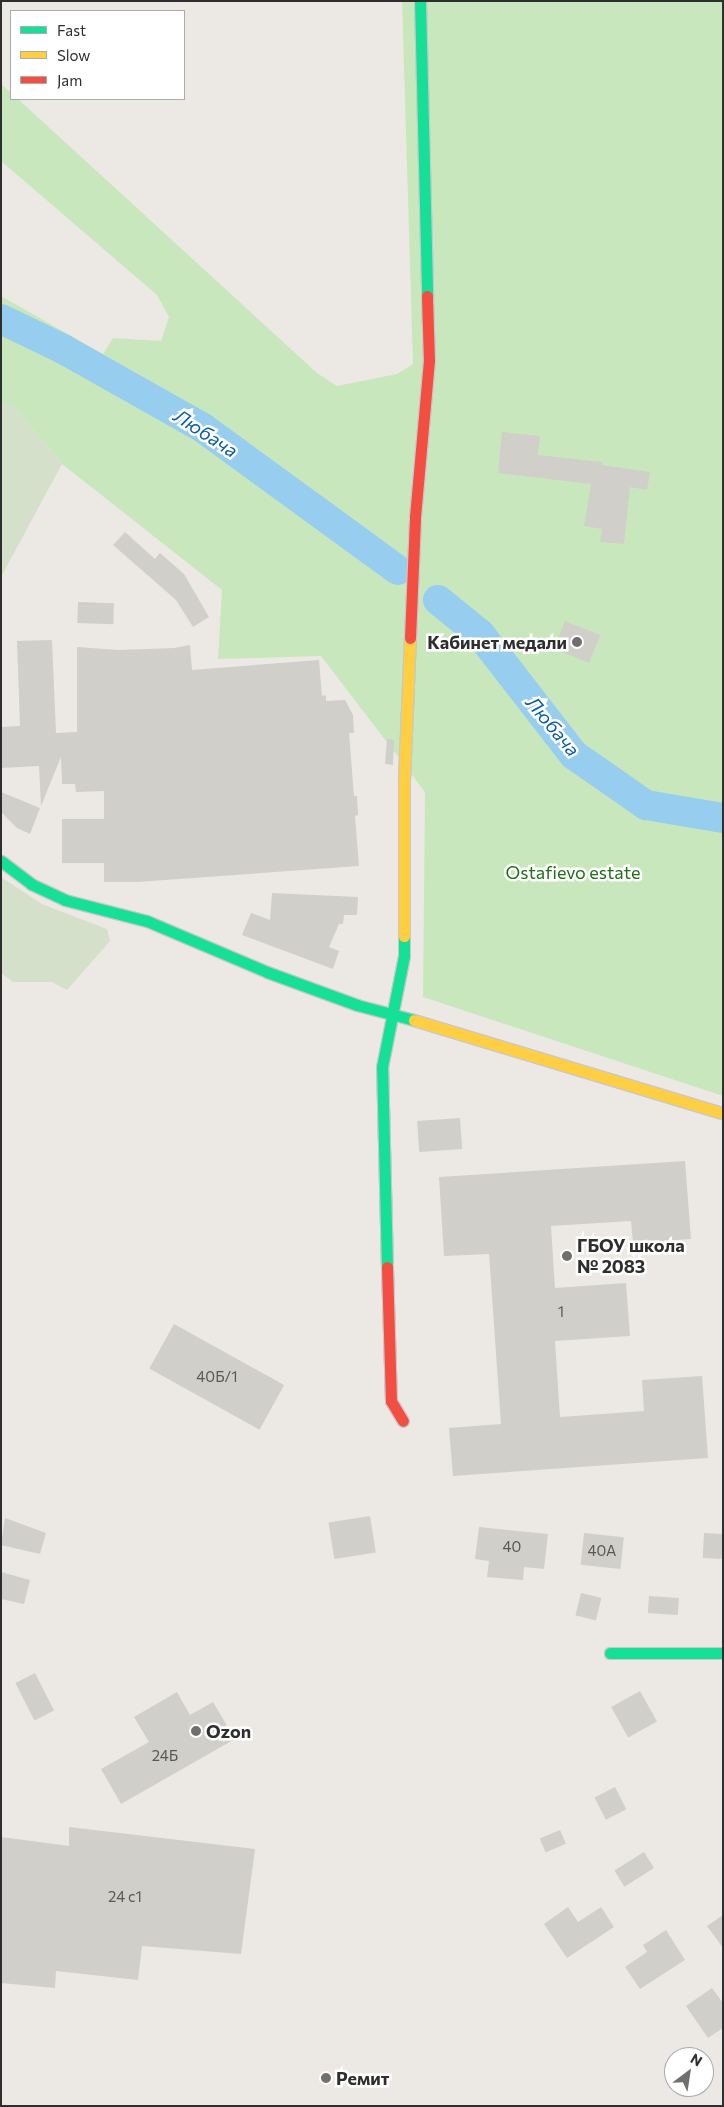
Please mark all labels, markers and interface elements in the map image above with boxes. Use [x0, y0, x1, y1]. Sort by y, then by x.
legend [10, 10, 185, 100]
text: Fast [57, 21, 86, 39]
text: Slow [57, 46, 90, 64]
text: Jam [57, 71, 82, 89]
water label: Любача [170, 404, 242, 462]
place label: Кабинет медали [427, 631, 567, 653]
marker: Кабинет медали [571, 636, 583, 648]
water label: Любача [521, 691, 585, 761]
park label: Ostafievo estate [506, 861, 640, 883]
place label: ГБОУ школа № 2083 [577, 1235, 685, 1278]
marker: ГБОУ школа № 2083 [561, 1250, 573, 1262]
house number: 1 [558, 1303, 564, 1321]
house number: 40Б/1 [196, 1368, 238, 1386]
house number: 40 [503, 1538, 521, 1556]
house number: 40А [588, 1542, 616, 1560]
place label: Ozon [206, 1720, 251, 1742]
marker: Ozon [190, 1725, 202, 1737]
house number: 24Б [152, 1747, 178, 1765]
house number: 24 с1 [108, 1888, 142, 1906]
north arrow [664, 2047, 714, 2097]
text: N [688, 2050, 705, 2070]
place label: Ремит [336, 2067, 389, 2089]
marker: Ремит [320, 2072, 332, 2084]

